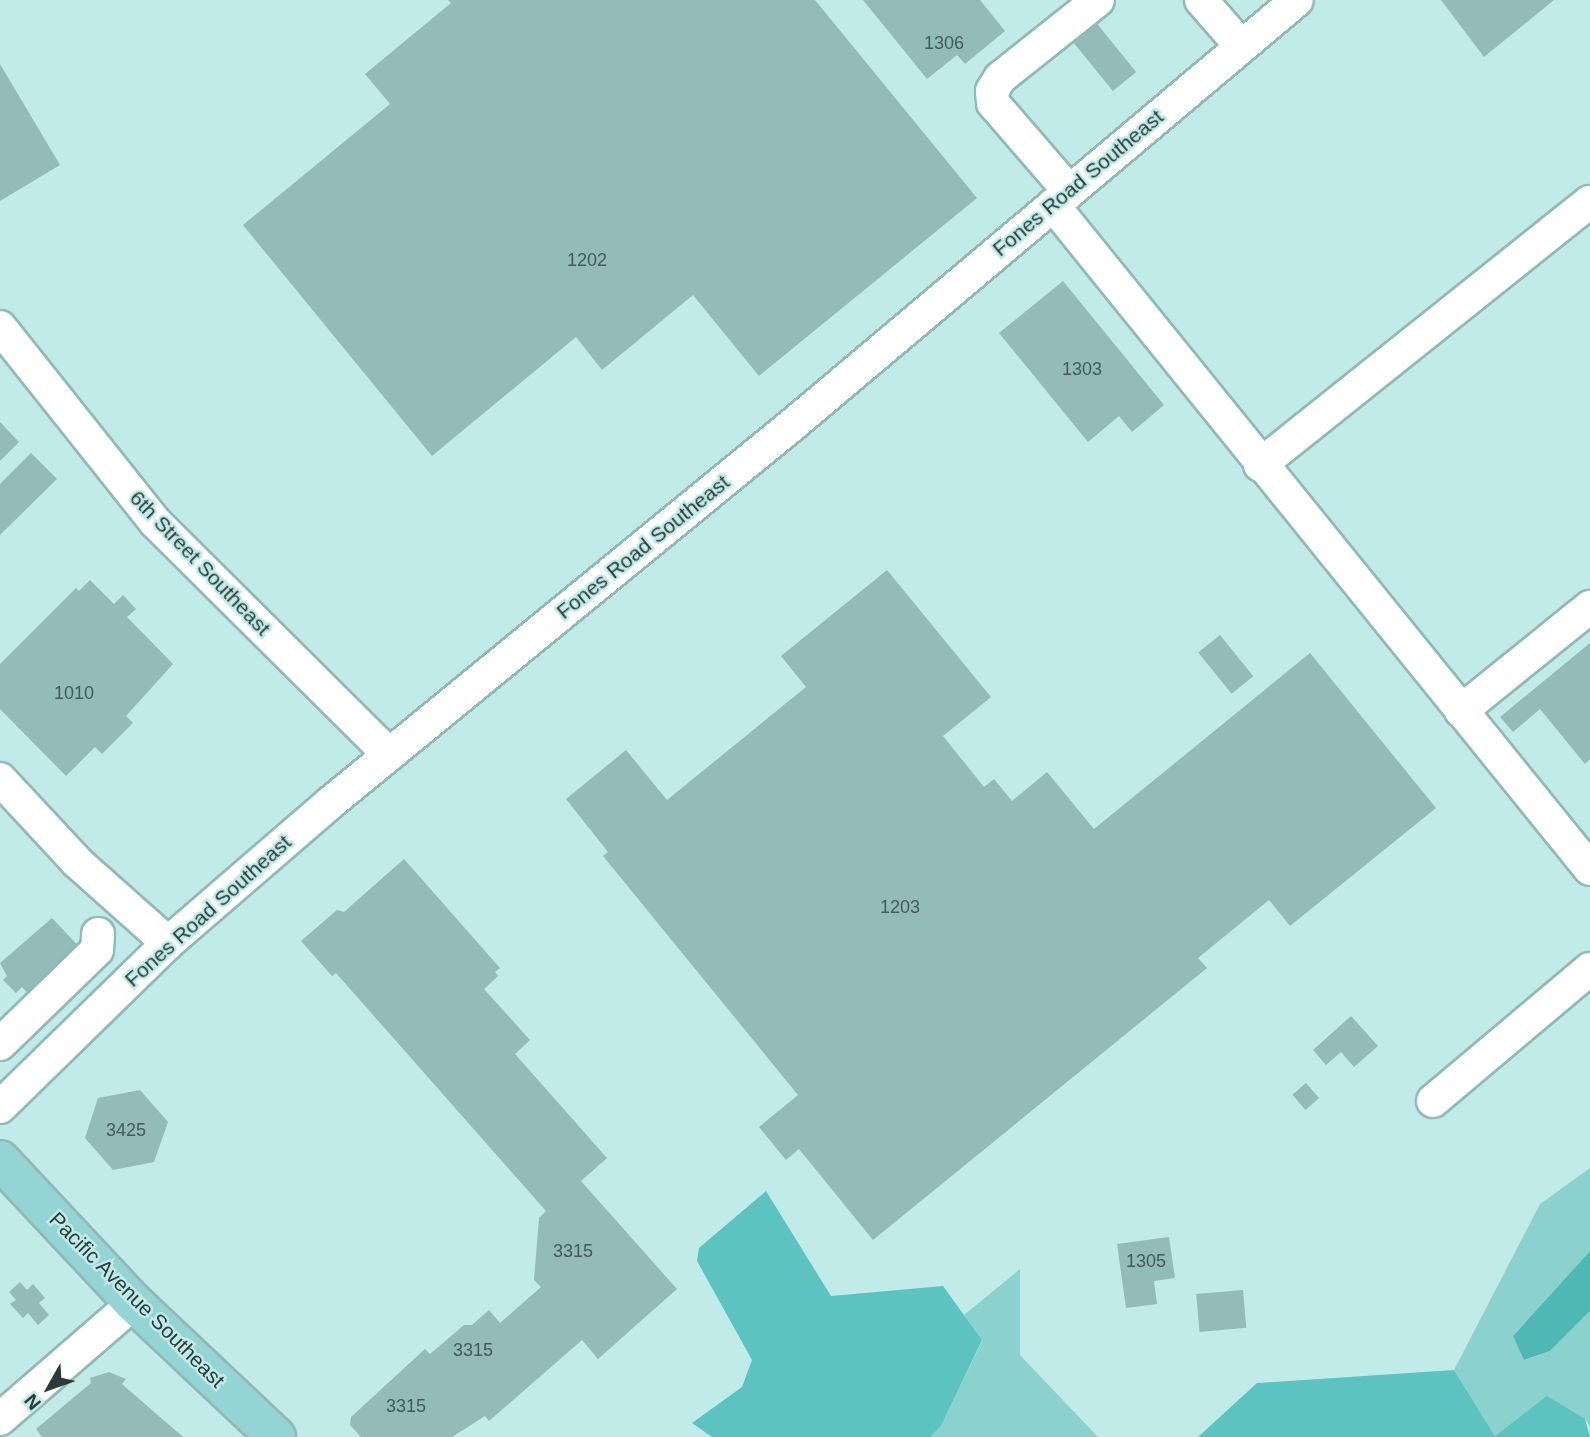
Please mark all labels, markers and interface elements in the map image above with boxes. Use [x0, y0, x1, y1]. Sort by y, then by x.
house number: 1306 [924, 32, 964, 54]
street label: Fones Road Southeast [988, 104, 1168, 262]
house number: 1202 [567, 249, 607, 271]
house number: 1303 [1062, 358, 1102, 380]
street label: Fones Road Southeast [552, 470, 734, 624]
street label: 6th Street Southeast [124, 485, 276, 641]
house number: 1010 [54, 682, 94, 704]
street label: Fones Road Southeast [120, 830, 296, 992]
house number: 1203 [880, 896, 920, 918]
house number: 3425 [106, 1119, 146, 1141]
street label: Pacific Avenue Southeast [44, 1207, 230, 1393]
house number: 3315 [553, 1240, 593, 1262]
house number: 1305 [1126, 1250, 1166, 1272]
house number: 3315 [453, 1339, 493, 1361]
north arrow [14, 1353, 84, 1423]
text: N [20, 1390, 45, 1414]
house number: 3315 [386, 1395, 426, 1417]

